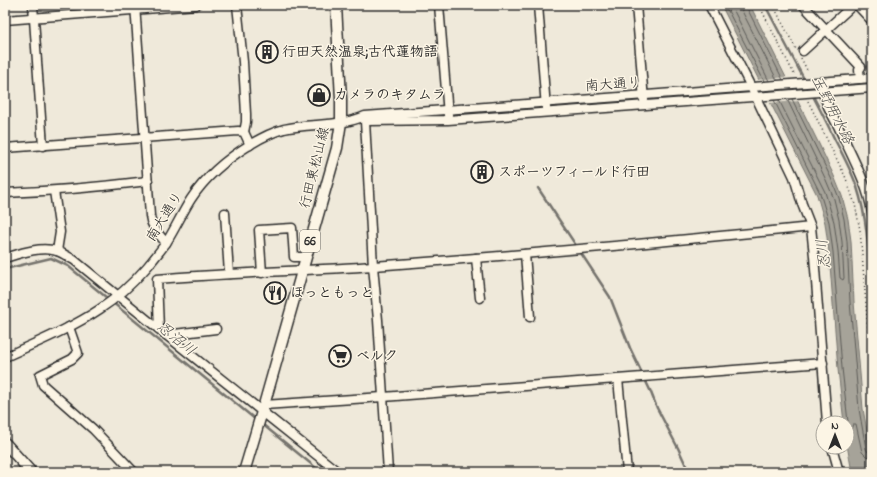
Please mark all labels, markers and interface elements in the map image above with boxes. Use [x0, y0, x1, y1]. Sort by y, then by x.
building icon: 行田天然温泉;古代蓮物語 [254, 39, 280, 65]
place label: 行田天然温泉;古代蓮物語 [282, 42, 438, 63]
water label: 玉野用水路 [805, 72, 859, 149]
street label: 南大通り [584, 73, 642, 97]
shop icon: カメラのキタムラ [306, 82, 332, 108]
place label: カメラのキタムラ [334, 85, 446, 106]
street label: 行田東松山線 [295, 125, 335, 211]
building icon: スポーツフィールド行田 [469, 159, 495, 185]
place label: スポーツフィールド行田 [498, 162, 650, 183]
street label: 南大通り [141, 188, 189, 246]
road number: 66 [300, 230, 320, 252]
water label: 忍川 [811, 238, 837, 270]
restaurant icon: ほっともっと [262, 280, 288, 306]
place label: ほっともっと [290, 283, 374, 304]
water label: 忍沼川 [152, 316, 200, 362]
supermarket icon: ベルク [327, 343, 353, 369]
place label: ベルク [356, 346, 398, 367]
north arrow [815, 415, 855, 455]
text: N [831, 418, 839, 434]

